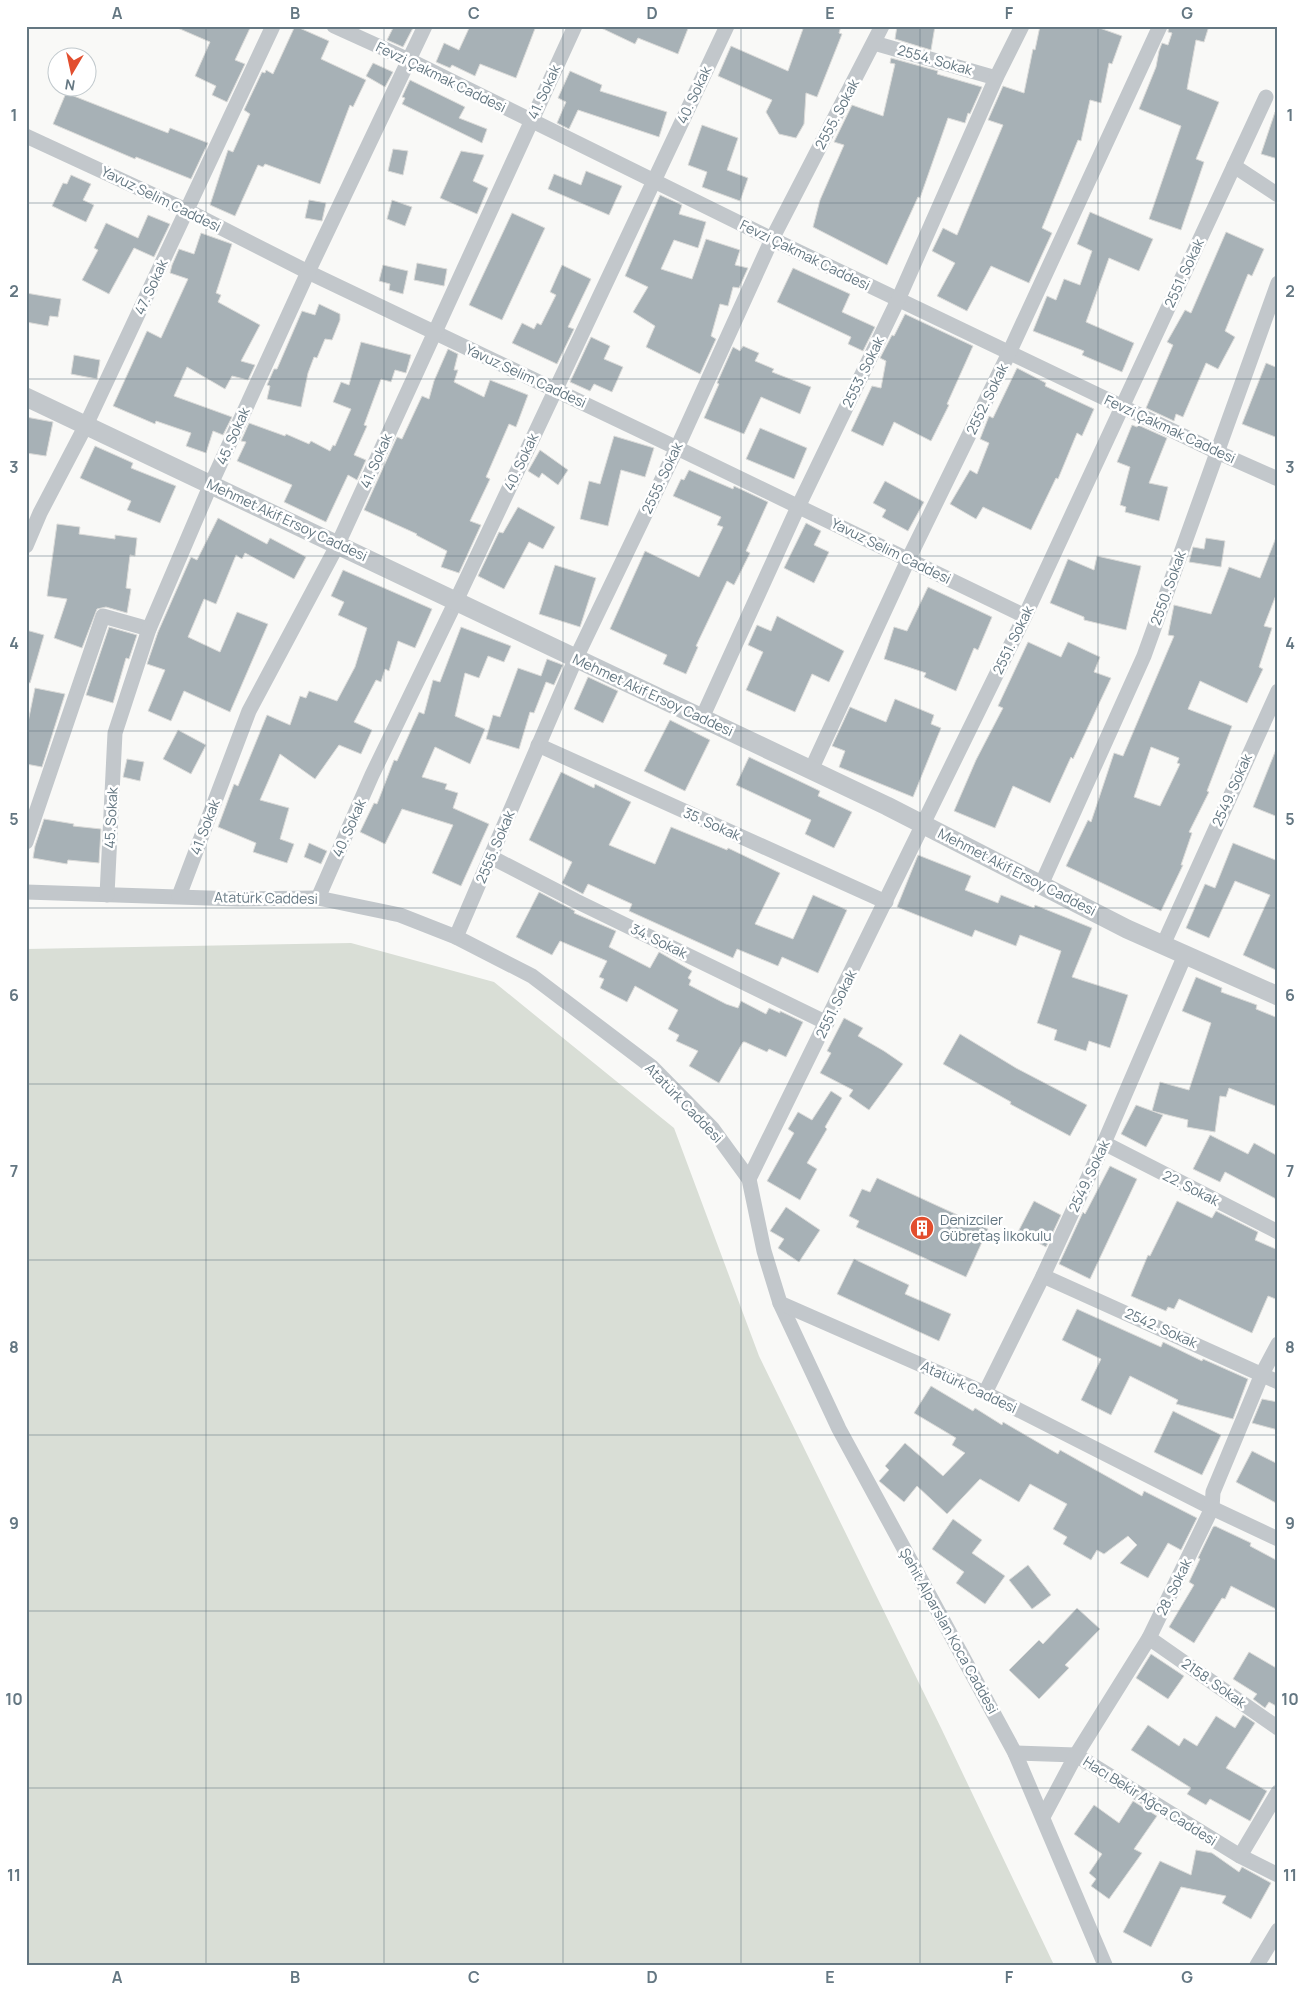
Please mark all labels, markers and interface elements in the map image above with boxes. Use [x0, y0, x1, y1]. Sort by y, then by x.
text: A [112, 2, 123, 24]
text: B [290, 2, 300, 24]
text: C [468, 2, 480, 24]
text: D [646, 2, 658, 24]
text: E [825, 2, 835, 24]
text: F [1005, 2, 1014, 24]
text: G [1181, 2, 1193, 24]
street label: Fevzi Çakmak Caddesi [373, 37, 509, 116]
street label: 2554. Sokak [895, 40, 976, 80]
north arrow [48, 48, 98, 98]
street label: 41. Sokak [523, 61, 565, 122]
street label: 40. Sokak [672, 62, 716, 127]
street label: 2555. Sokak [810, 74, 864, 152]
text: N [63, 75, 76, 96]
text: 1 [10, 104, 18, 126]
text: 1 [1286, 104, 1294, 126]
street label: Yavuz Selim Caddesi [98, 161, 224, 236]
street label: Fevzi Çakmak Caddesi [737, 215, 873, 294]
street label: 2551. Sokak [1159, 234, 1208, 310]
street label: 47. Sokak [129, 255, 172, 318]
text: 2 [9, 280, 19, 302]
text: 2 [1285, 280, 1295, 302]
street label: 2553. Sokak [837, 332, 888, 410]
street label: Yavuz Selim Caddesi [463, 339, 590, 412]
street label: 2552. Sokak [961, 359, 1012, 437]
street label: Fevzi Çakmak Caddesi [1102, 390, 1239, 467]
street label: 45. Sokak [211, 403, 254, 468]
street label: 41. Sokak [355, 429, 396, 491]
street label: 40. Sokak [499, 429, 543, 494]
street label: 2555. Sokak [637, 438, 687, 517]
text: 3 [9, 456, 19, 478]
text: 3 [1285, 456, 1295, 478]
street label: Mehmet Akif Ersoy Caddesi [204, 474, 371, 565]
street label: Yavuz Selim Caddesi [828, 513, 954, 588]
street label: 2550. Sokak [1145, 547, 1190, 628]
street label: 2551. Sokak [988, 601, 1038, 677]
text: 4 [9, 632, 19, 654]
text: 4 [1285, 632, 1295, 654]
street label: Mehmet Akif Ersoy Caddesi [570, 649, 737, 740]
street label: 2549. Sokak [1207, 750, 1256, 829]
street label: 45. Sokak [99, 786, 122, 849]
street label: 41. Sokak [185, 795, 224, 857]
street label: 40. Sokak [327, 795, 370, 860]
street label: 35. Sokak [681, 803, 745, 845]
street label: 2555. Sokak [471, 807, 519, 886]
text: 5 [9, 808, 19, 830]
text: 5 [1285, 808, 1295, 830]
street label: Mehmet Akif Ersoy Caddesi [935, 823, 1100, 920]
street label: Atatürk Caddesi [214, 887, 318, 908]
street label: 34. Sokak [628, 919, 692, 963]
street label: 2551. Sokak [811, 965, 861, 1041]
text: 6 [9, 984, 19, 1006]
text: 6 [1285, 984, 1295, 1006]
street label: Atatürk Caddesi [641, 1059, 727, 1147]
street label: 2549. Sokak [1064, 1136, 1114, 1215]
text: 7 [10, 1160, 18, 1182]
text: 7 [1286, 1160, 1294, 1182]
street label: 22. Sokak [1160, 1165, 1224, 1210]
place label: Denizciler Gübretaş İlkokulu [940, 1210, 1052, 1245]
building icon: Denizciler Gübretaş İlkokulu [909, 1215, 935, 1241]
street label: 2542. Sokak [1122, 1303, 1201, 1352]
text: 8 [9, 1336, 19, 1358]
text: 8 [1285, 1336, 1295, 1358]
street label: Atatürk Caddesi [918, 1356, 1020, 1417]
text: 9 [9, 1512, 19, 1534]
text: 9 [1285, 1512, 1295, 1534]
street label: Şehit Alparslan Koca Caddesi [896, 1544, 1003, 1717]
street label: 28. Sokak [1152, 1554, 1196, 1618]
street label: 2158. Sokak [1178, 1653, 1251, 1712]
text: 10 [5, 1688, 23, 1710]
text: 10 [1281, 1688, 1299, 1710]
street label: Hacı Bekir Ağca Caddesi [1080, 1752, 1221, 1850]
text: 11 [7, 1864, 21, 1886]
text: 11 [1283, 1864, 1297, 1886]
text: A [112, 1966, 123, 1988]
text: B [290, 1966, 300, 1988]
text: C [468, 1966, 480, 1988]
text: D [646, 1966, 658, 1988]
text: E [825, 1966, 835, 1988]
text: F [1005, 1966, 1014, 1988]
text: G [1181, 1966, 1193, 1988]

